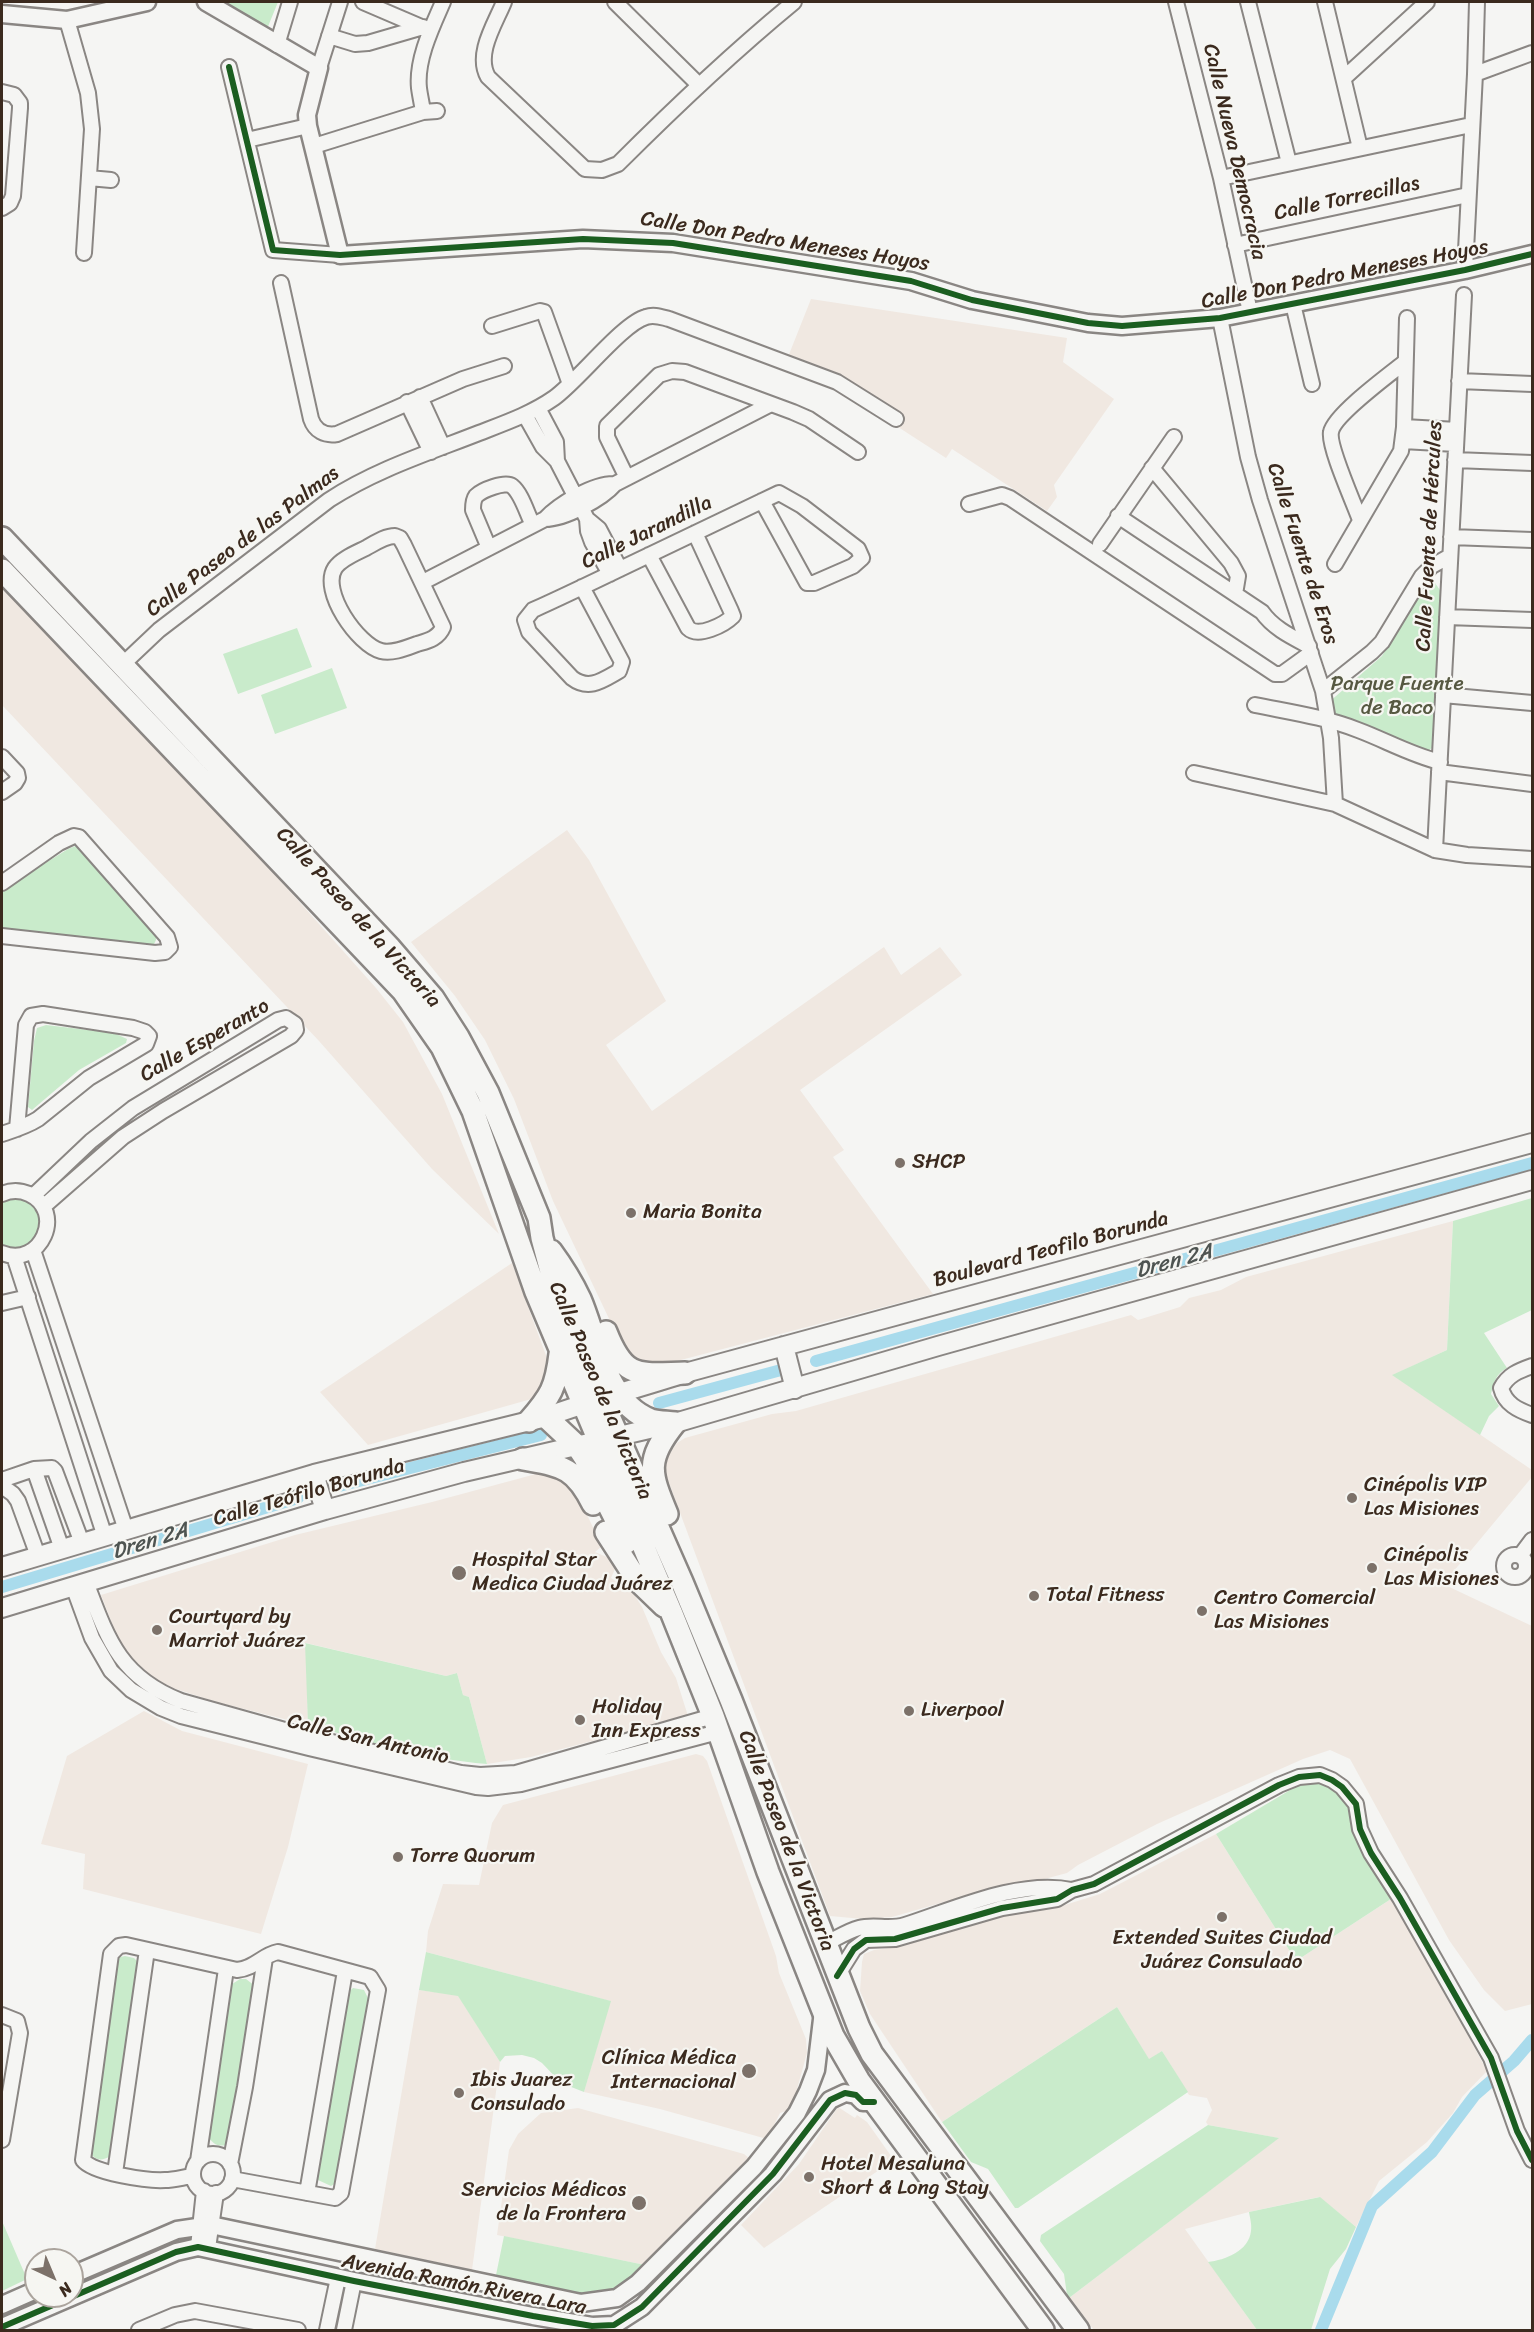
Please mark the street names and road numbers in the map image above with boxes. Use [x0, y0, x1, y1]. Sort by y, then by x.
street label: Calle Nueva Democracia [1197, 42, 1271, 262]
street label: Calle Torrecillas [1272, 171, 1422, 227]
street label: Calle Don Pedro Meneses Hoyos [639, 207, 931, 277]
street label: Calle Don Pedro Meneses Hoyos [1199, 235, 1491, 315]
street label: Calle Fuente de Hércules [1411, 420, 1449, 652]
street label: Calle Fuente de Eros [1261, 460, 1343, 648]
street label: Calle Paseo de las Palmas [142, 461, 344, 623]
street label: Calle Jarandilla [578, 491, 716, 575]
street label: Calle Paseo de la Victoria [270, 823, 446, 1013]
street label: Calle Esperanto [136, 994, 274, 1088]
street label: Boulevard Teofilo Borunda [931, 1207, 1171, 1293]
street label: Calle Paseo de la Victoria [543, 1278, 657, 1504]
street label: Calle Teófilo Borunda [211, 1454, 407, 1532]
street label: Calle San Antonio [285, 1709, 451, 1771]
street label: Calle Paseo de la Victoria [732, 1727, 840, 1955]
street label: Avenida Ramón Rivera Lara [340, 2249, 588, 2321]

